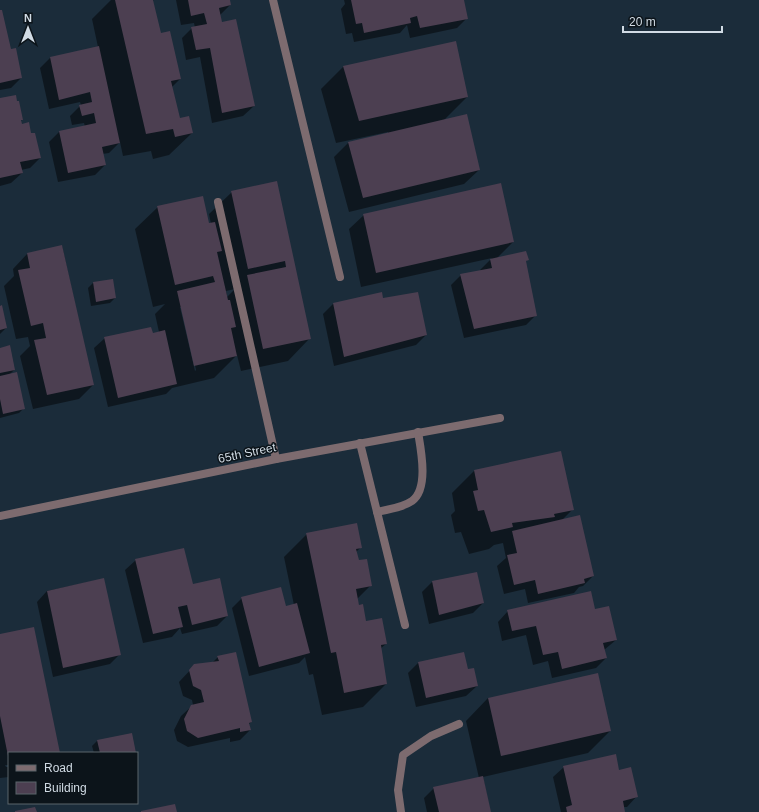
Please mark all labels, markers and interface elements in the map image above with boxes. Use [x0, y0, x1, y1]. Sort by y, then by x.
north arrow [8, 8, 48, 48]
scale bar [623, 8, 722, 34]
text: N [24, 12, 32, 24]
text: 20 m [629, 15, 656, 29]
street label: 65th Street [217, 440, 278, 466]
legend [8, 752, 138, 804]
text: Road [44, 761, 73, 775]
text: Building [44, 781, 87, 795]

